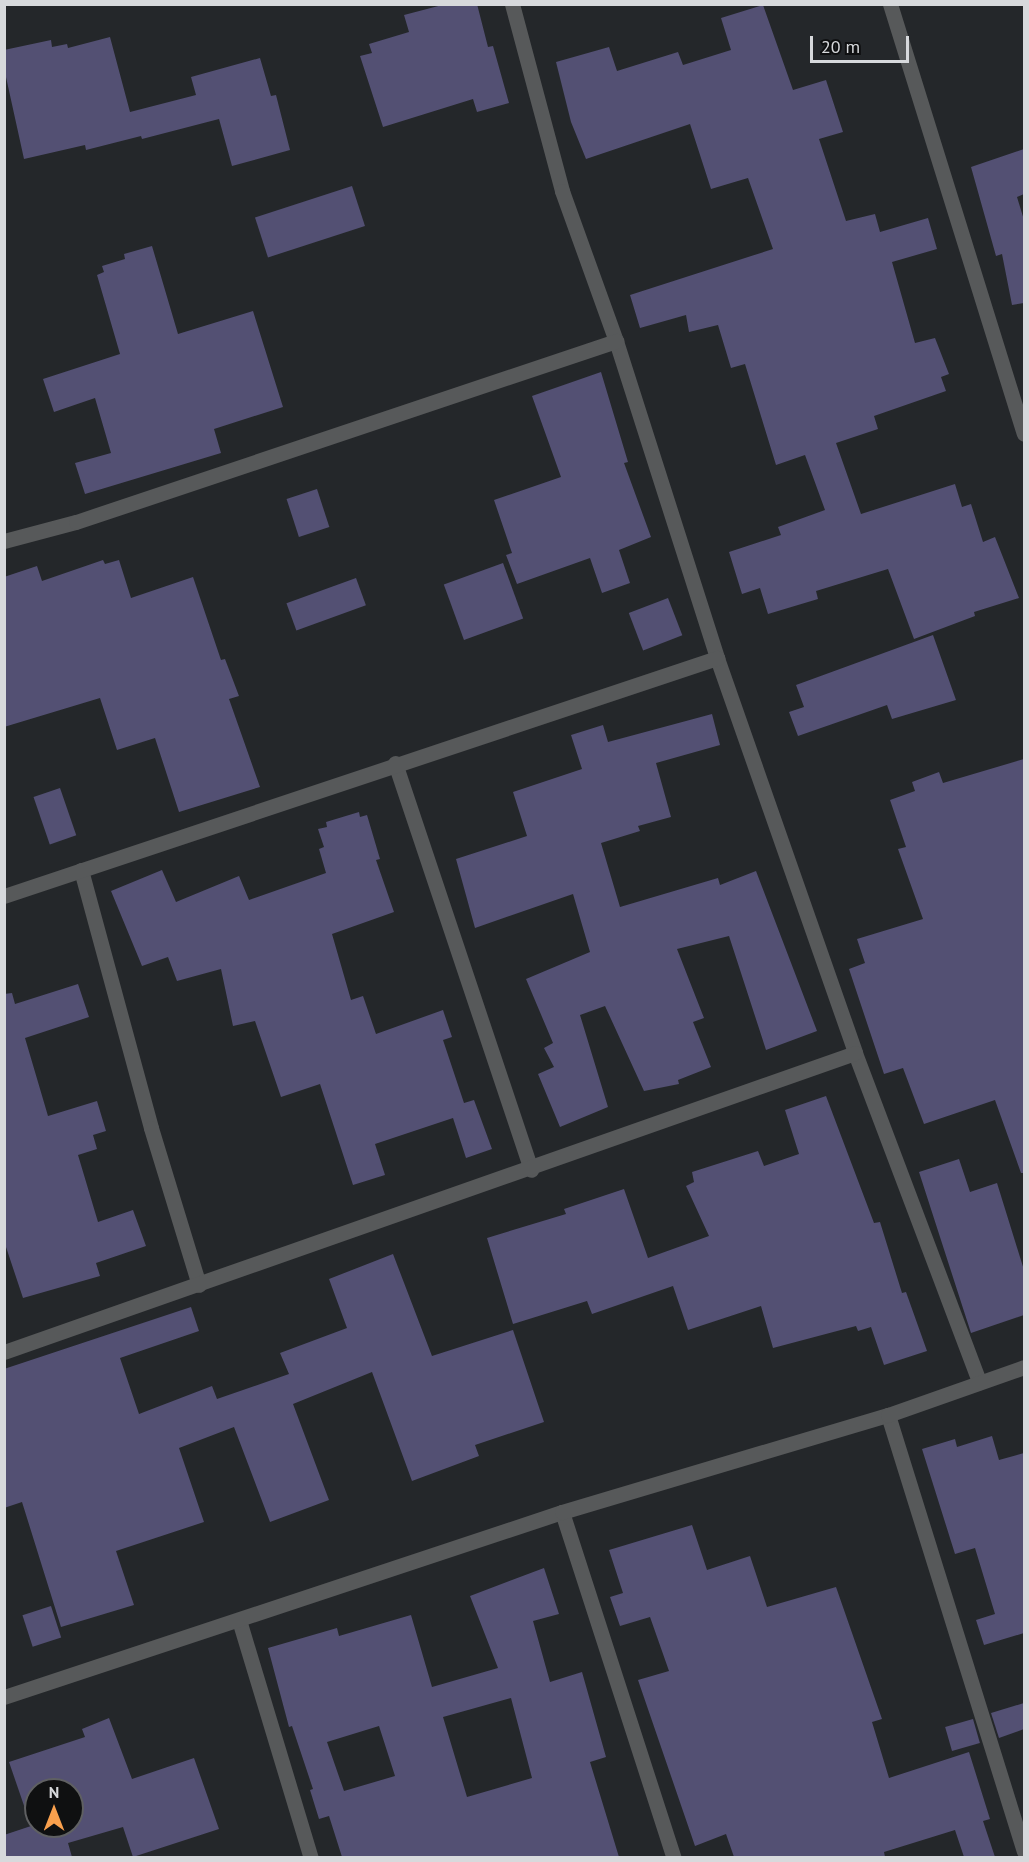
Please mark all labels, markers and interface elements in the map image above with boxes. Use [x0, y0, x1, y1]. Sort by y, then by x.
scale bar [813, 24, 912, 62]
text: 20 m [821, 35, 860, 58]
north arrow [24, 1778, 84, 1838]
text: N [49, 1782, 59, 1802]

